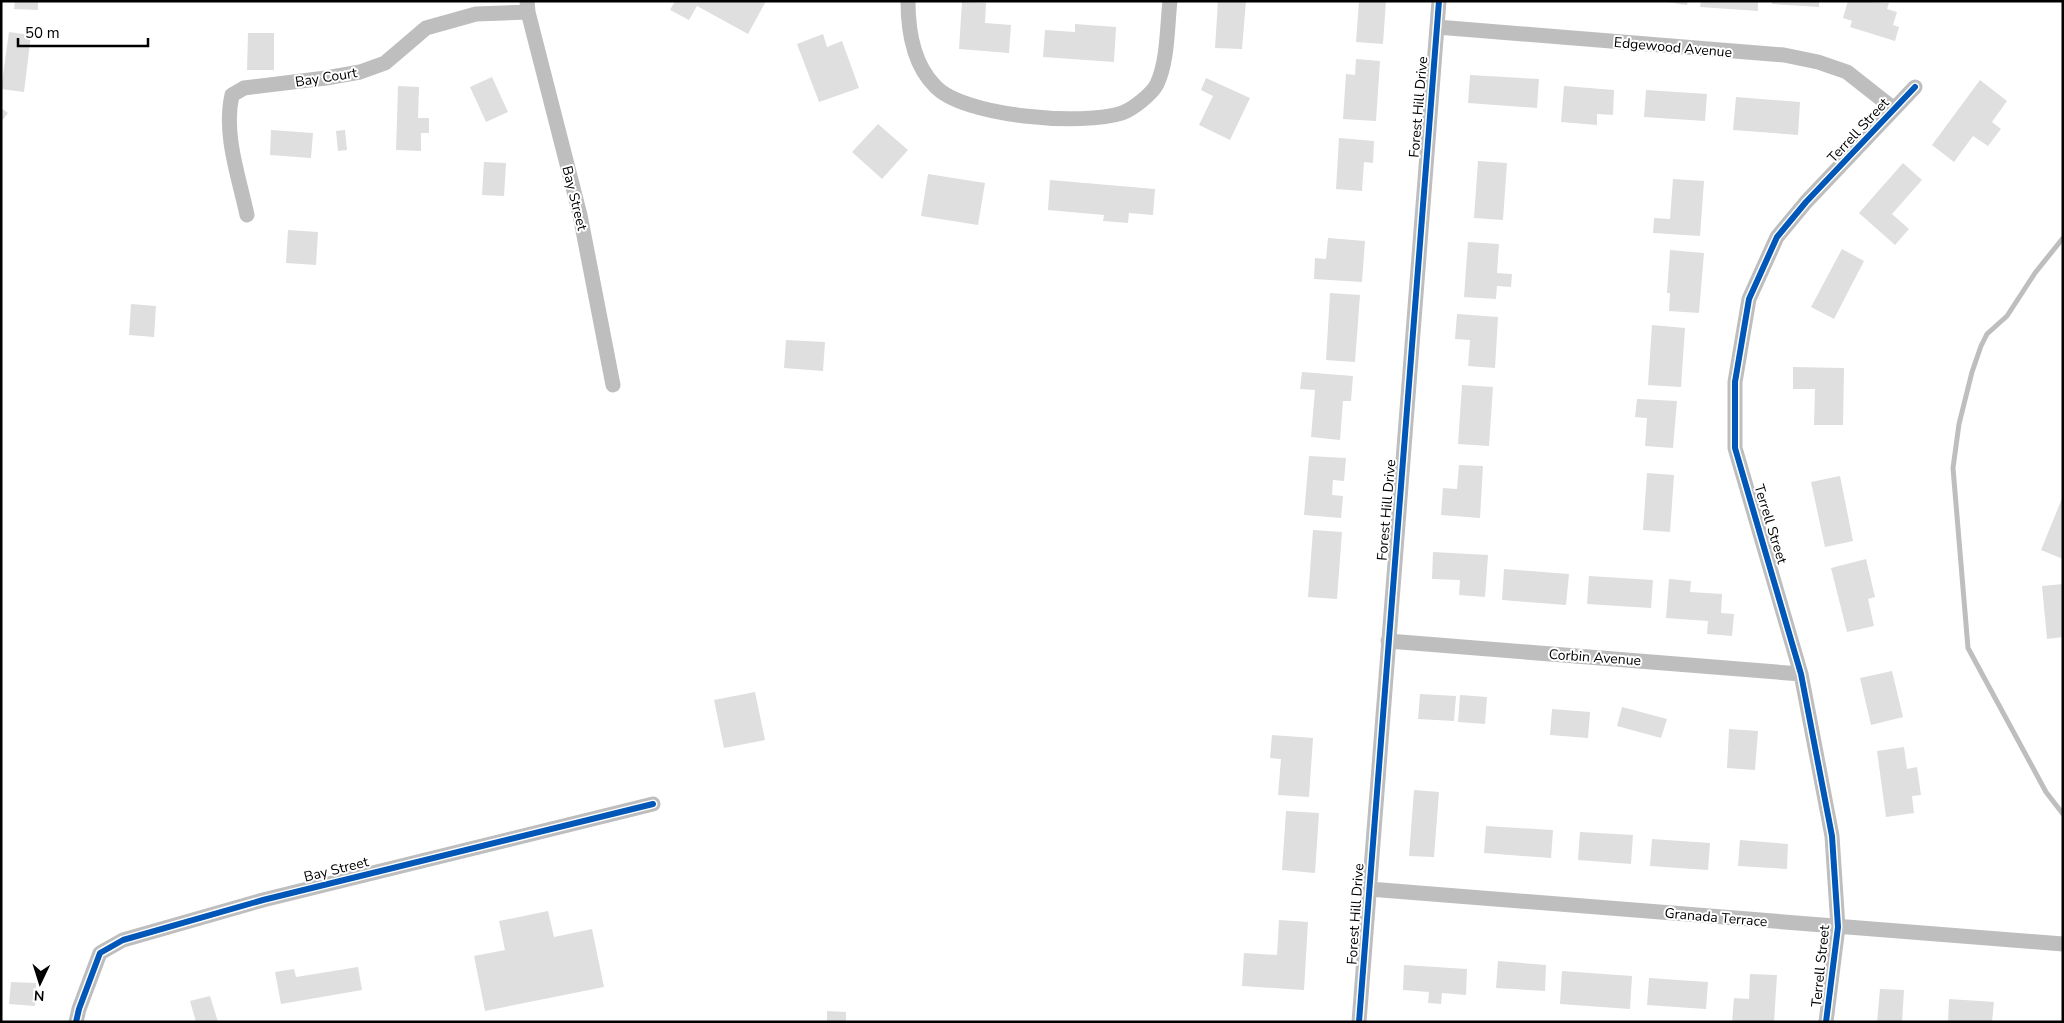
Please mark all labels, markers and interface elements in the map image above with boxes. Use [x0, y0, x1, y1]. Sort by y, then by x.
scale bar [18, 15, 148, 47]
text: 50 m [25, 23, 60, 43]
street label: Edgewood Avenue [1613, 33, 1733, 62]
street label: Forest Hill Drive [1405, 56, 1432, 159]
street label: Bay Court [294, 63, 359, 92]
street label: Terrell Street [1823, 94, 1893, 167]
street label: Bay Street [557, 164, 592, 232]
street label: Forest Hill Drive [1373, 459, 1400, 562]
street label: Terrell Street [1749, 482, 1792, 566]
street label: Corbin Avenue [1548, 645, 1642, 670]
street label: Bay Street [302, 852, 370, 887]
street label: Forest Hill Drive [1342, 863, 1369, 965]
street label: Granada Terrace [1664, 904, 1768, 931]
street label: Terrell Street [1807, 924, 1834, 1008]
north arrow [15, 958, 65, 1008]
text: N [33, 986, 45, 1005]

